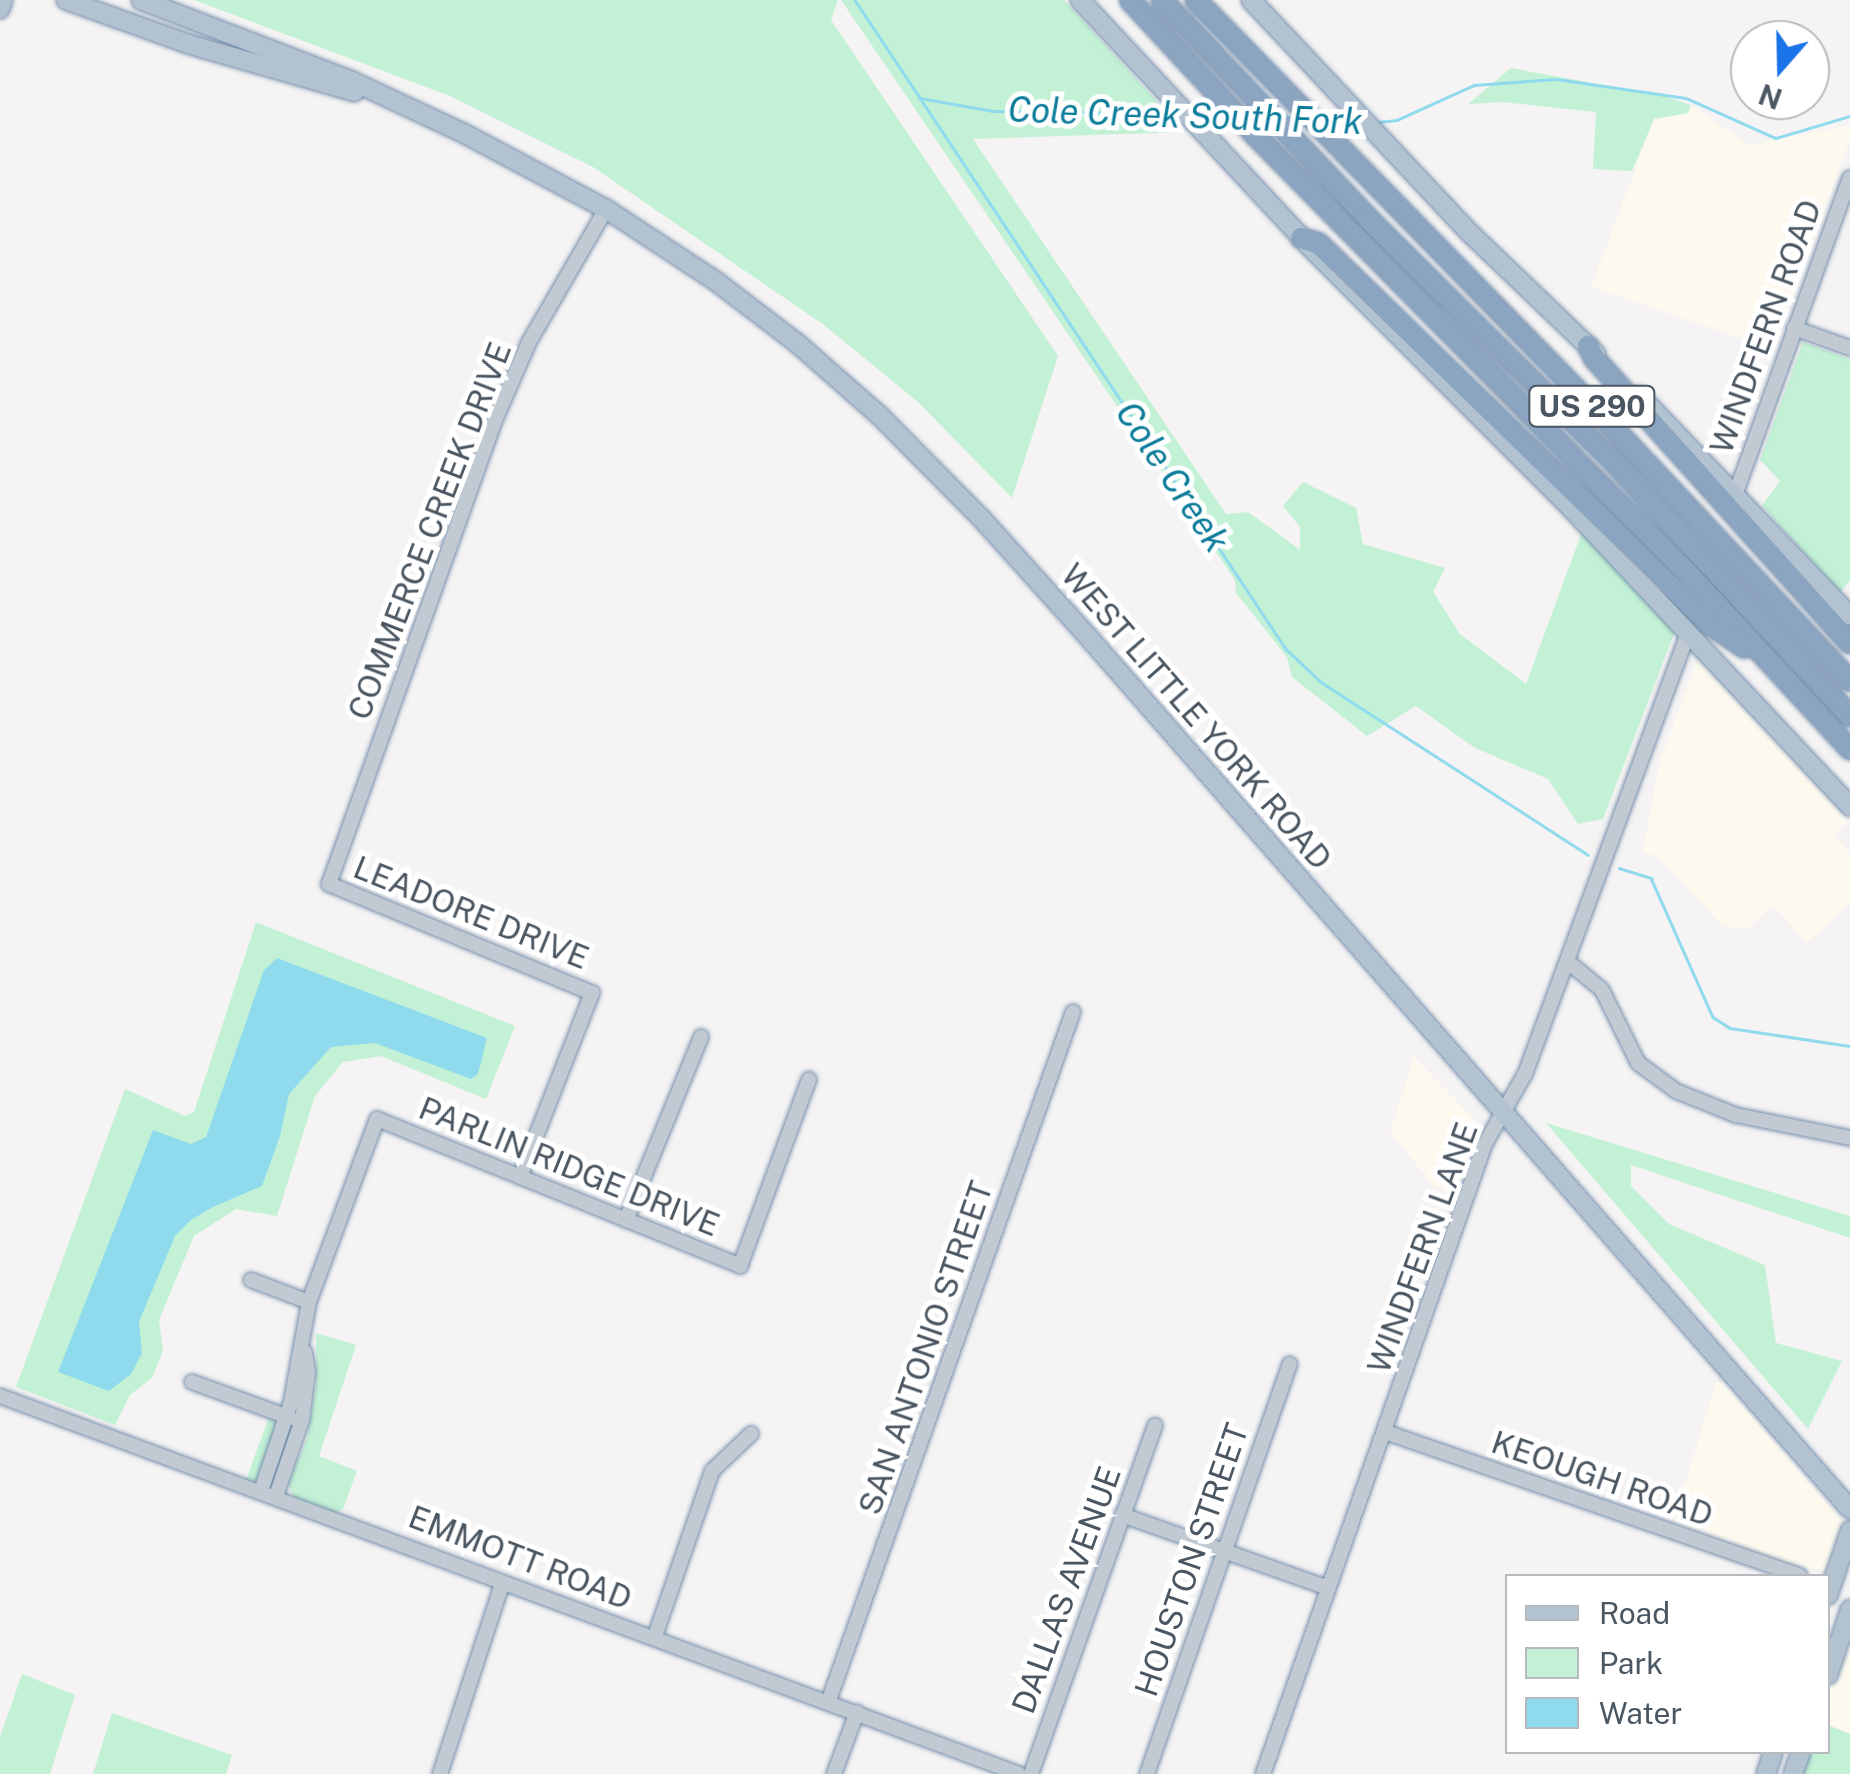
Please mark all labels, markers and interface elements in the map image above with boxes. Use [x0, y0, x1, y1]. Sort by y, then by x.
north arrow [1730, 20, 1830, 120]
text: N [1754, 78, 1786, 116]
water label: Cole Creek South Fork [1007, 89, 1363, 143]
street label: WINDFERN ROAD [1702, 195, 1830, 459]
street label: COMMERCE CREEK DRIVE [340, 337, 520, 725]
road number: US 290 [1527, 381, 1657, 431]
water label: Cole Creek [1106, 394, 1238, 560]
street label: WEST LITTLE YORK ROAD [1053, 556, 1339, 878]
street label: LEADORE DRIVE [348, 848, 594, 978]
street label: PARLIN RIDGE DRIVE [413, 1089, 725, 1245]
street label: WINDFERN LANE [1360, 1117, 1486, 1379]
street label: SAN ANTONIO STREET [851, 1176, 1001, 1520]
street label: HOUSTON STREET [1127, 1419, 1257, 1701]
street label: KEOUGH ROAD [1486, 1423, 1718, 1535]
street label: DALLAS AVENUE [1005, 1461, 1129, 1719]
street label: EMMOTT ROAD [403, 1498, 637, 1618]
legend [1505, 1574, 1830, 1754]
text: Road [1599, 1595, 1670, 1631]
text: Park [1599, 1645, 1663, 1681]
text: Water [1599, 1695, 1682, 1731]

